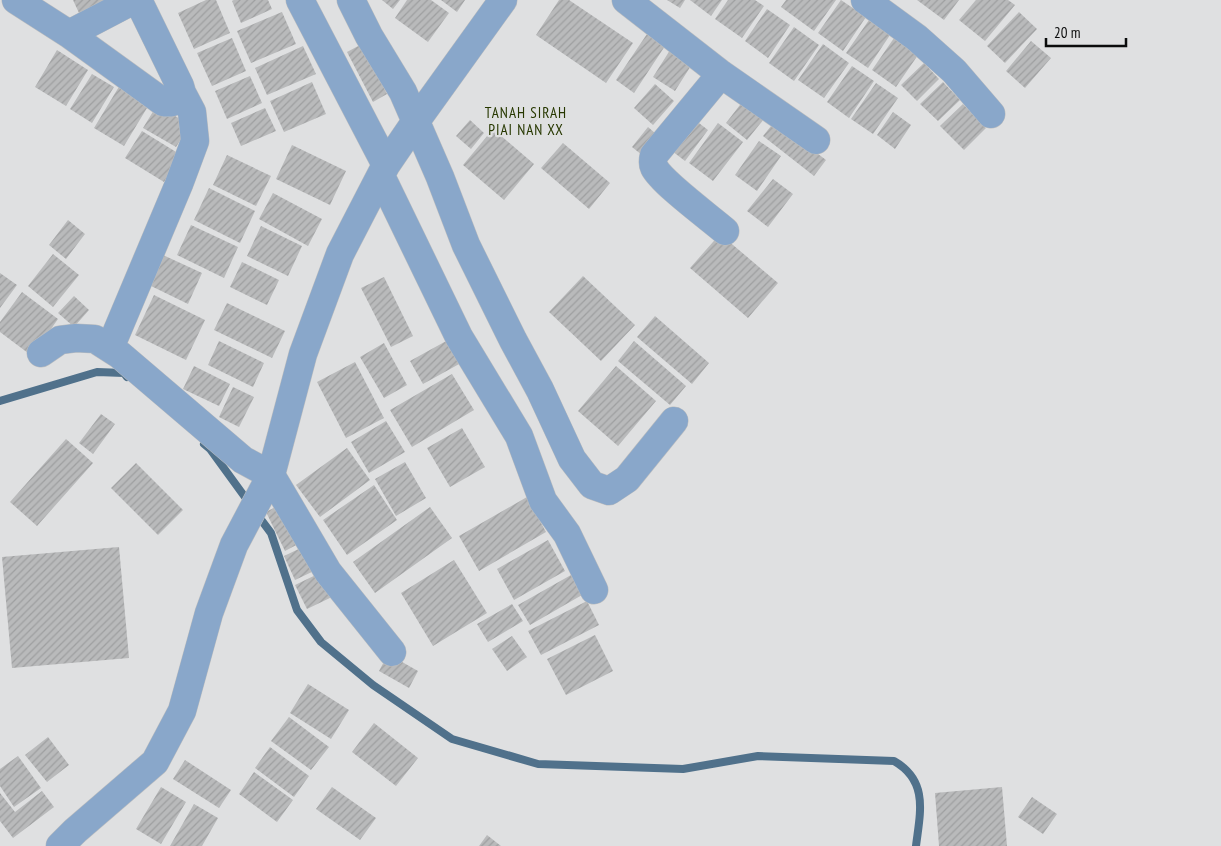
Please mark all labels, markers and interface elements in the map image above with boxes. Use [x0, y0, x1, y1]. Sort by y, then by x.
scale bar [1046, 15, 1126, 47]
text: 20 m [1054, 23, 1080, 42]
district label: TANAH SIRAH PIAI NAN XX [485, 103, 567, 139]

